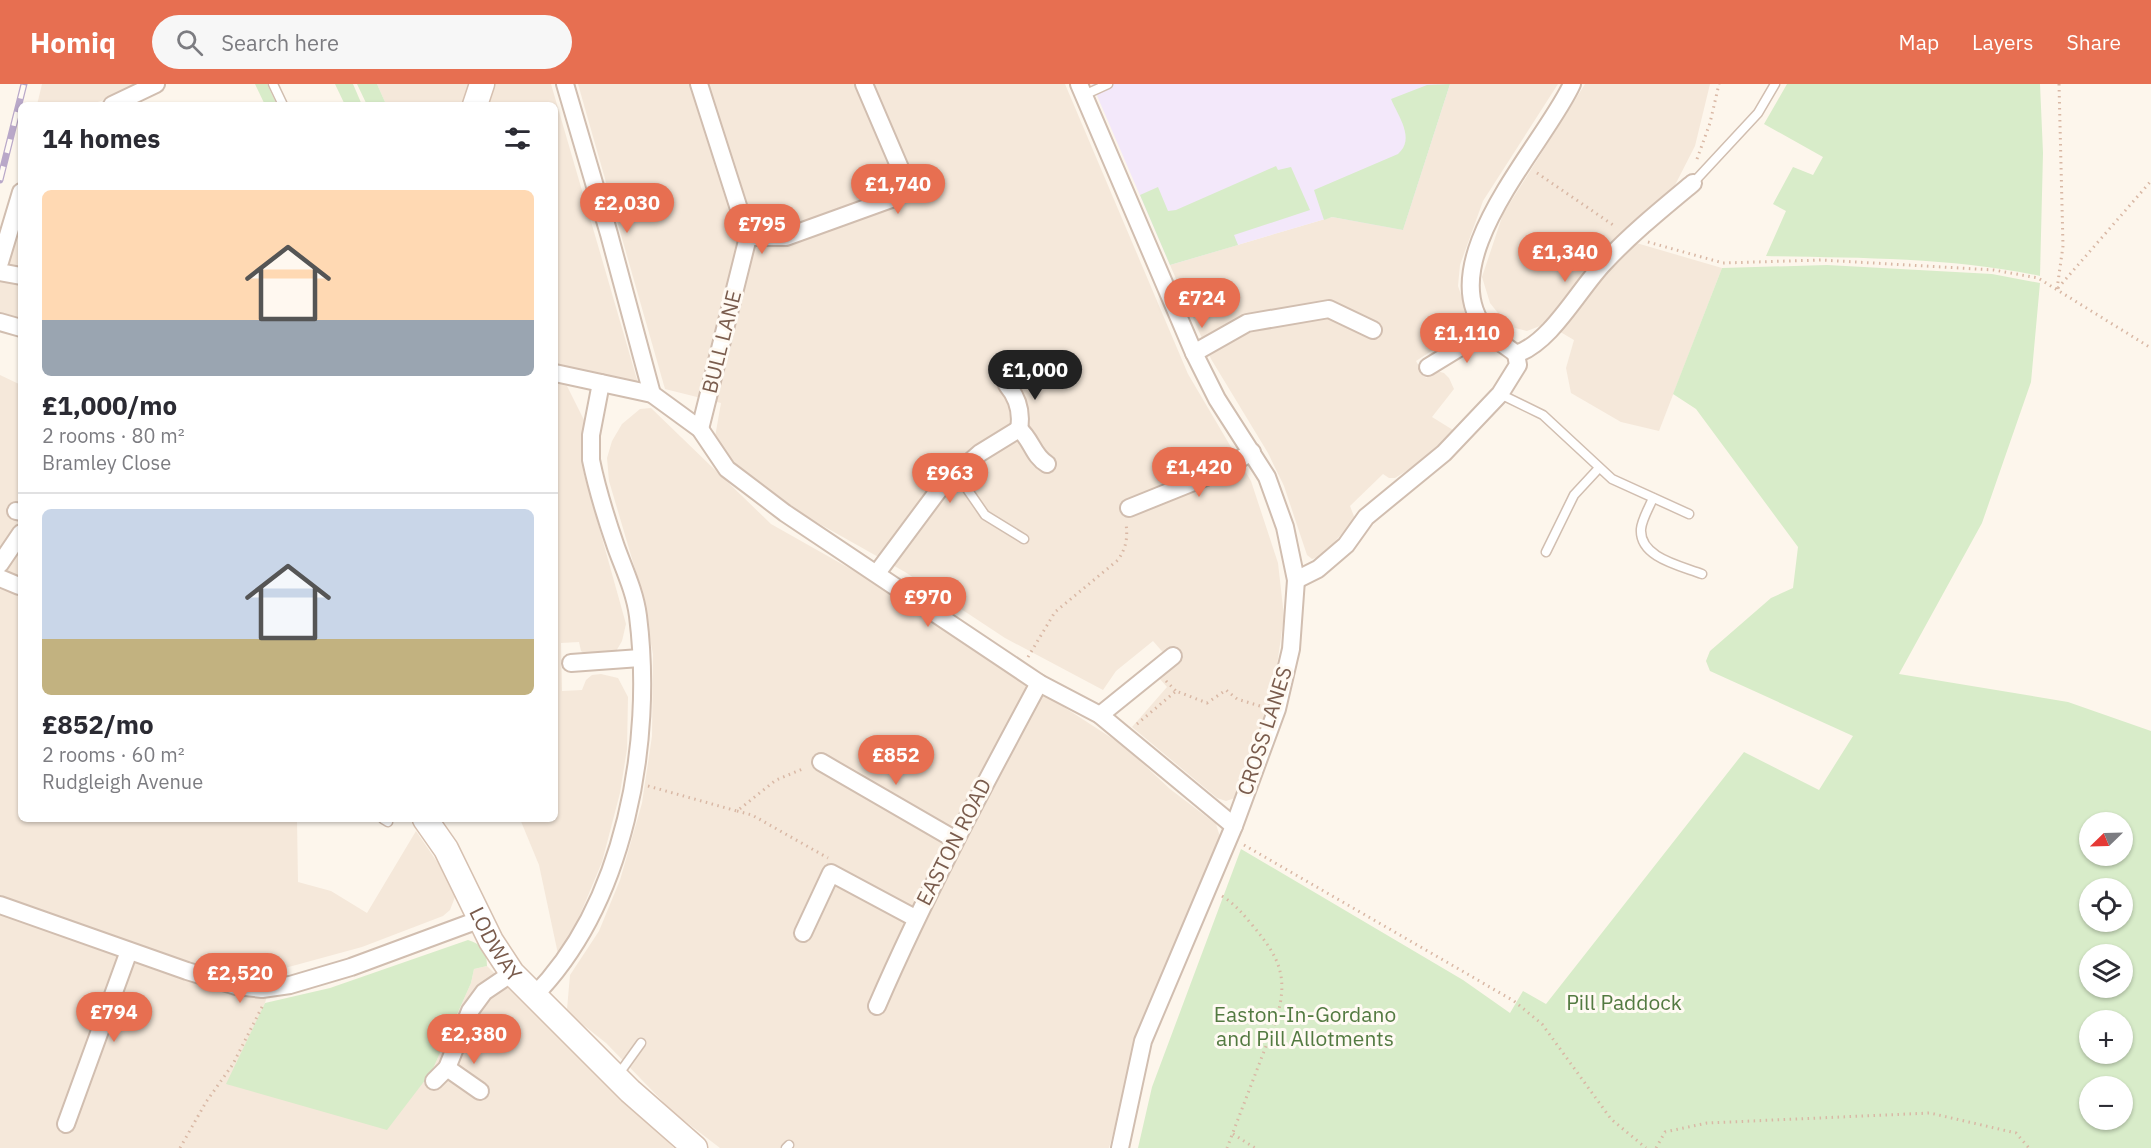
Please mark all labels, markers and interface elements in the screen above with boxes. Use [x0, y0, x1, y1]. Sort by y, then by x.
search box [152, 15, 572, 69]
text: Homiq [30, 24, 116, 61]
icon: search [173, 26, 206, 59]
text: Search here [221, 28, 339, 57]
text: Map [1899, 28, 1939, 56]
text: Layers [1972, 28, 2034, 56]
text: Share [2067, 28, 2121, 56]
text: 14 homes [42, 121, 160, 155]
icon: filters [501, 122, 534, 155]
pin: £1,740 [849, 164, 947, 215]
text: £1,740 [865, 170, 931, 197]
pin: £2,030 [578, 183, 676, 234]
text: £2,030 [594, 189, 660, 216]
pin: £795 [726, 204, 798, 255]
text: £795 [738, 210, 786, 237]
icon: home [234, 229, 342, 337]
pin: £1,340 [1516, 232, 1614, 283]
text: £1,340 [1532, 238, 1598, 265]
pin: £724 [1166, 278, 1238, 329]
text: £724 [1178, 284, 1226, 311]
street label: BULL LANE [695, 287, 747, 396]
pin: £1,110 [1418, 313, 1516, 364]
text: £1,110 [1434, 319, 1500, 346]
pin: £1,000 [986, 350, 1084, 401]
text: £1,000 [1002, 356, 1068, 383]
text: £1,000/mo [42, 388, 177, 422]
text: 2 rooms · 80 m² [42, 422, 185, 449]
pin: £1,420 [1150, 447, 1248, 498]
text: Bramley Close [42, 449, 171, 476]
pin: £963 [914, 453, 986, 504]
text: £1,420 [1166, 453, 1232, 480]
text: £963 [926, 459, 974, 486]
icon: home [234, 548, 342, 656]
pin: £970 [892, 577, 964, 628]
text: £970 [904, 583, 952, 610]
street label: CROSS LANES [1230, 663, 1298, 799]
text: £852/mo [42, 707, 154, 741]
pin: £852 [860, 735, 932, 786]
text: 2 rooms · 60 m² [42, 741, 185, 768]
text: £852 [872, 741, 920, 768]
text: Rudgleigh Avenue [42, 768, 203, 795]
street label: EASTON ROAD [909, 773, 997, 910]
north arrow [2079, 812, 2133, 866]
map controls [2079, 812, 2133, 1130]
button: locate [2079, 878, 2133, 932]
street label: LODWAY [463, 902, 529, 988]
button: layers [2079, 944, 2133, 998]
pin: £2,520 [191, 953, 289, 1004]
text: £2,520 [207, 959, 273, 986]
park label: Pill Paddock [1566, 988, 1682, 1016]
pin: £794 [78, 992, 150, 1043]
text: £794 [90, 998, 138, 1025]
park label: Easton-In-Gordano and Pill Allotments [1214, 1000, 1396, 1052]
button: + [2079, 1010, 2133, 1064]
pin: £2,380 [425, 1014, 523, 1065]
text: £2,380 [441, 1020, 507, 1047]
button: − [2079, 1076, 2133, 1130]

